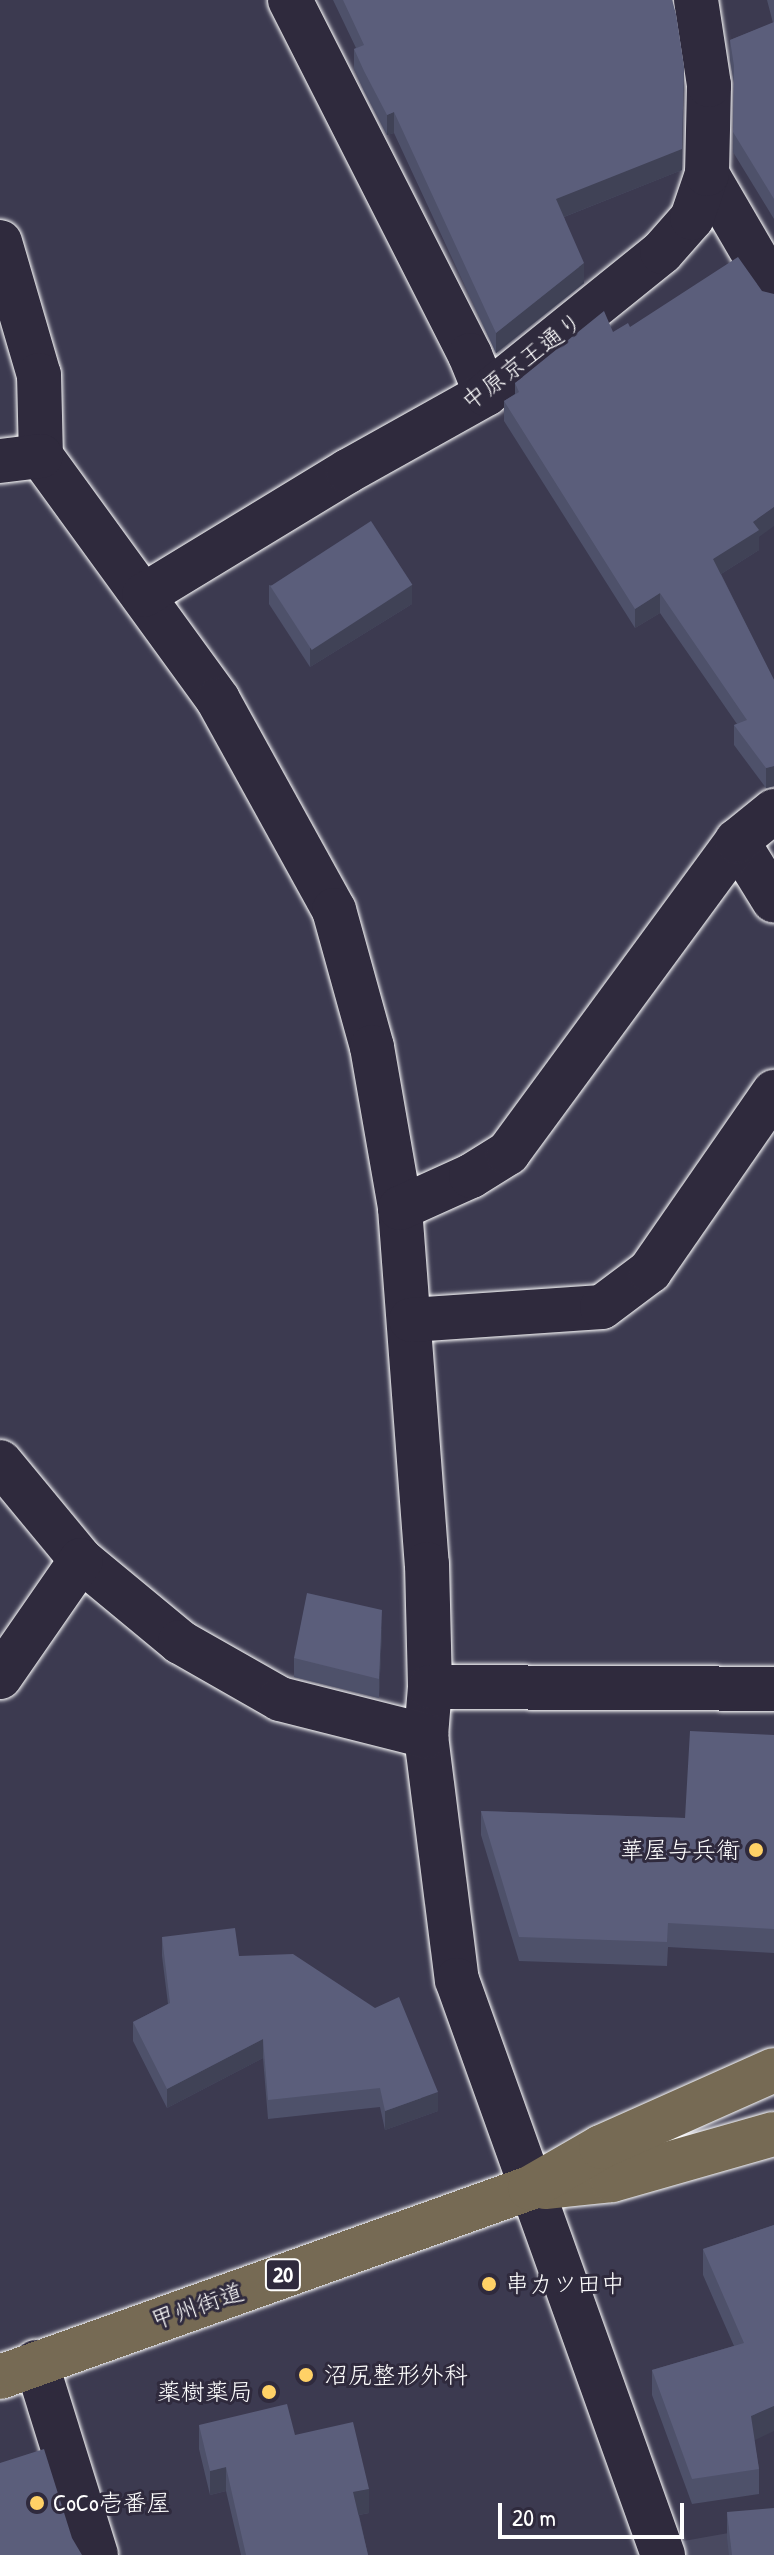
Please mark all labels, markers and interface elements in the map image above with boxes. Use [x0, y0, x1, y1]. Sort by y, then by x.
street label: 中原京王通り [456, 306, 588, 416]
place label: 華屋与兵衛 [620, 1836, 740, 1864]
marker: 華屋与兵衛 [747, 1841, 765, 1859]
road number: 20 [263, 2257, 303, 2293]
place label: 串カツ田中 [505, 2270, 625, 2298]
marker: 串カツ田中 [480, 2275, 498, 2293]
street label: 甲州街道 [147, 2277, 247, 2335]
place label: 沼尻整形外科 [324, 2361, 468, 2389]
marker: 沼尻整形外科 [295, 2364, 317, 2386]
place label: 薬樹薬局 [157, 2378, 253, 2406]
marker: 薬樹薬局 [260, 2383, 278, 2401]
scale bar [502, 2487, 688, 2537]
place label: CoCo壱番屋 [53, 2489, 171, 2517]
marker: CoCo壱番屋 [28, 2494, 46, 2512]
text: 20 m [512, 2501, 556, 2533]

